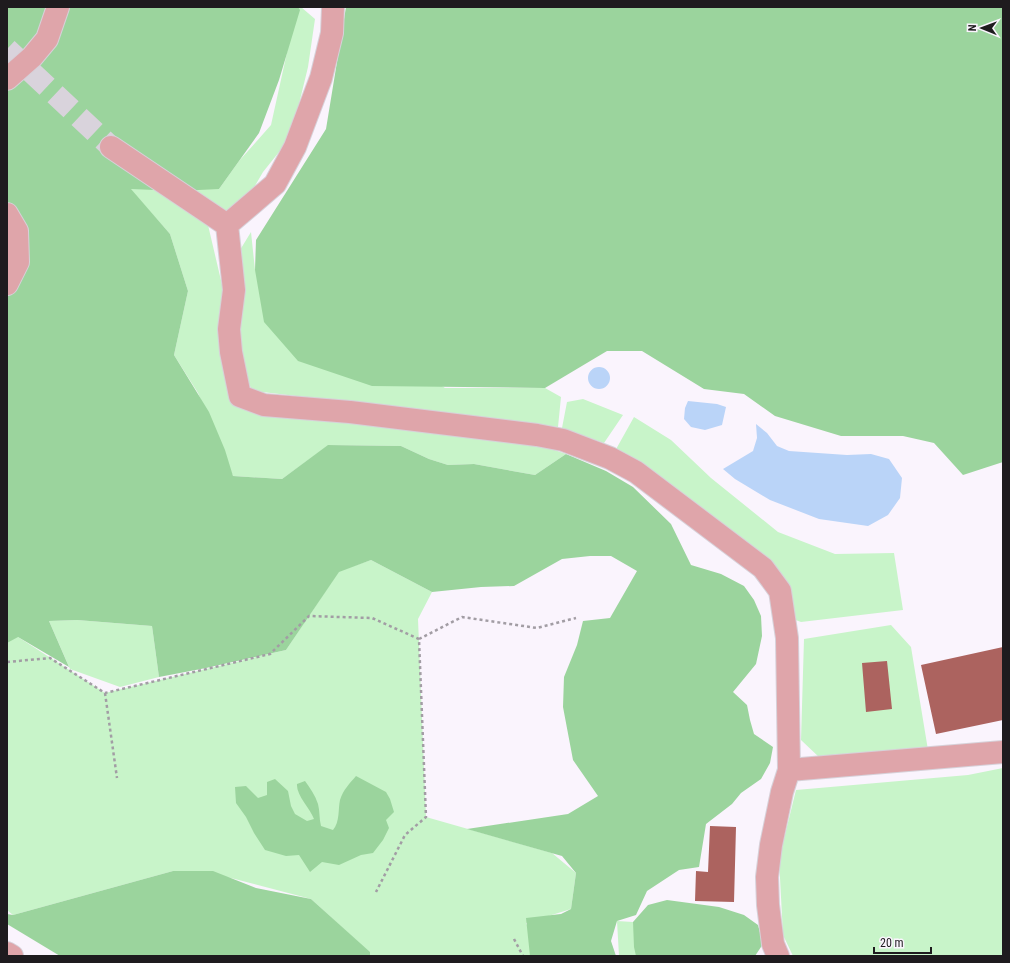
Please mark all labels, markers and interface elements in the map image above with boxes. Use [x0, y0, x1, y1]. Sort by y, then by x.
north arrow [962, 8, 1002, 48]
text: N [966, 24, 979, 31]
scale bar [874, 929, 931, 955]
text: 20 m [880, 936, 904, 950]

